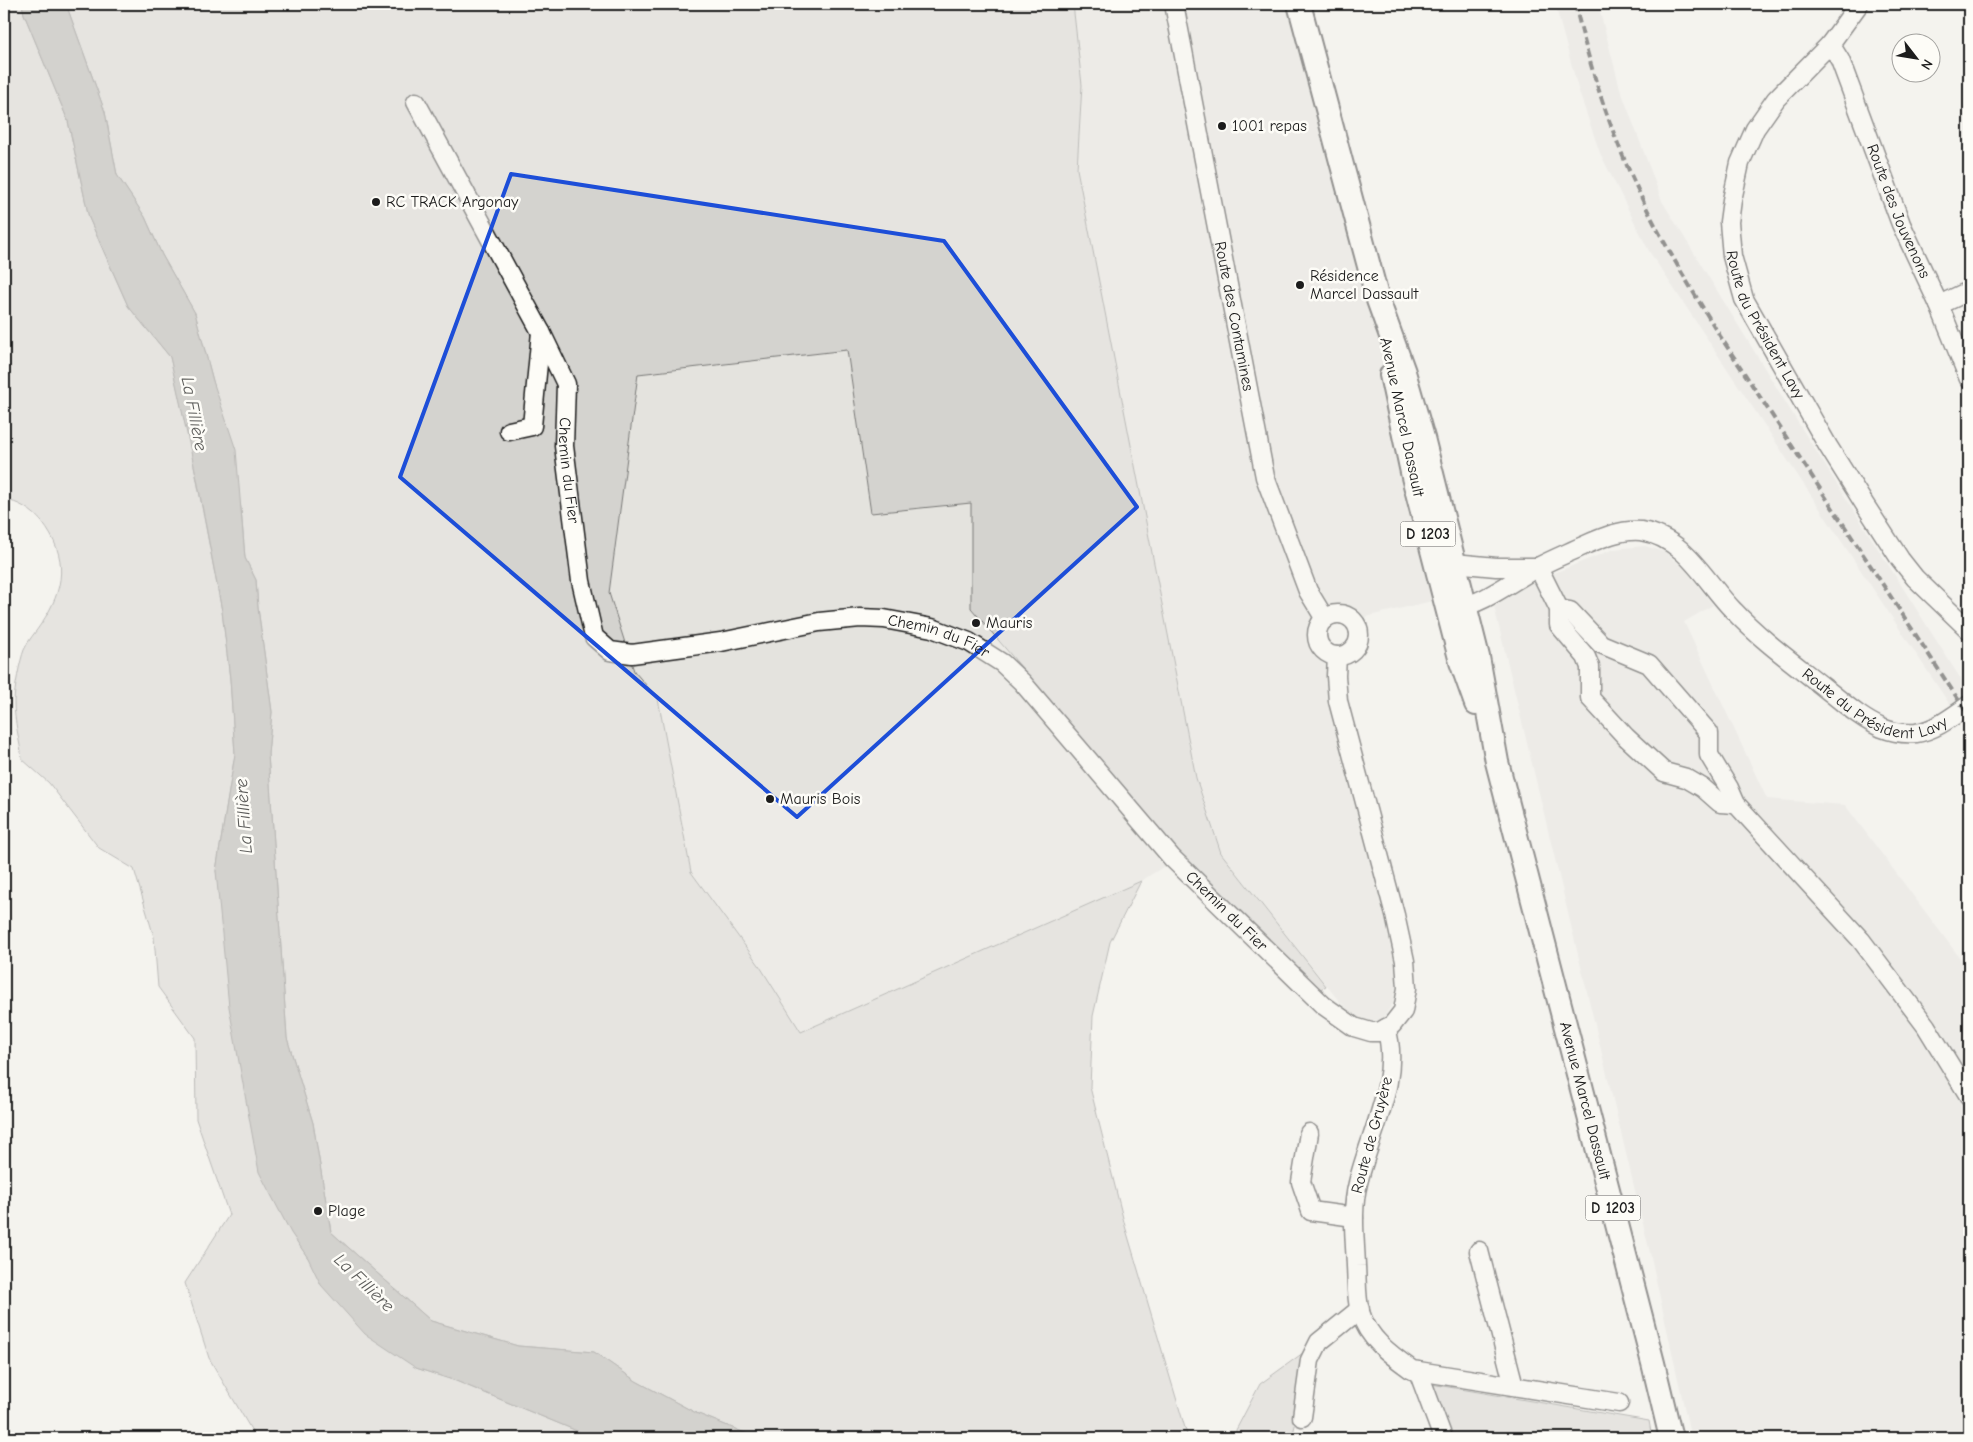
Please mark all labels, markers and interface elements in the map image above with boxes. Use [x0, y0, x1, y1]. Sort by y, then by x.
north arrow [1890, 32, 1940, 82]
text: N [1917, 56, 1936, 73]
place label: 1001 repas [1232, 117, 1307, 135]
marker: 1001 repas [1216, 120, 1228, 132]
street label: Route des Jouvenons [1863, 142, 1934, 281]
place label: RC TRACK Argonay [386, 193, 519, 211]
marker: RC TRACK Argonay [370, 196, 382, 208]
street label: Route des Contamines [1211, 240, 1257, 393]
street label: Route du Président Lavy [1723, 250, 1809, 403]
place label: Résidence Marcel Dassault [1310, 267, 1419, 303]
marker: Résidence Marcel Dassault [1294, 279, 1306, 291]
street label: Avenue Marcel Dassault [1376, 336, 1428, 499]
water label: La Fillière [177, 375, 211, 453]
street label: Chemin du Fier [555, 417, 583, 525]
road number: D 1203 [1400, 522, 1456, 546]
street label: Chemin du Fier [886, 611, 993, 662]
place label: Mauris [986, 614, 1033, 632]
marker: Mauris [970, 617, 982, 629]
street label: Route du Président Lavy [1799, 665, 1952, 742]
water label: La Fillière [231, 778, 257, 854]
place label: Mauris Bois [780, 790, 861, 808]
marker: Mauris Bois [764, 793, 776, 805]
street label: Chemin du Fier [1182, 867, 1272, 955]
street label: Avenue Marcel Dassault [1556, 1020, 1614, 1182]
street label: Route de Gruyère [1348, 1075, 1396, 1195]
road number: D 1203 [1586, 1196, 1640, 1220]
place label: Plage [328, 1202, 365, 1220]
marker: Plage [312, 1205, 324, 1217]
water label: La Fillière [330, 1249, 398, 1317]

